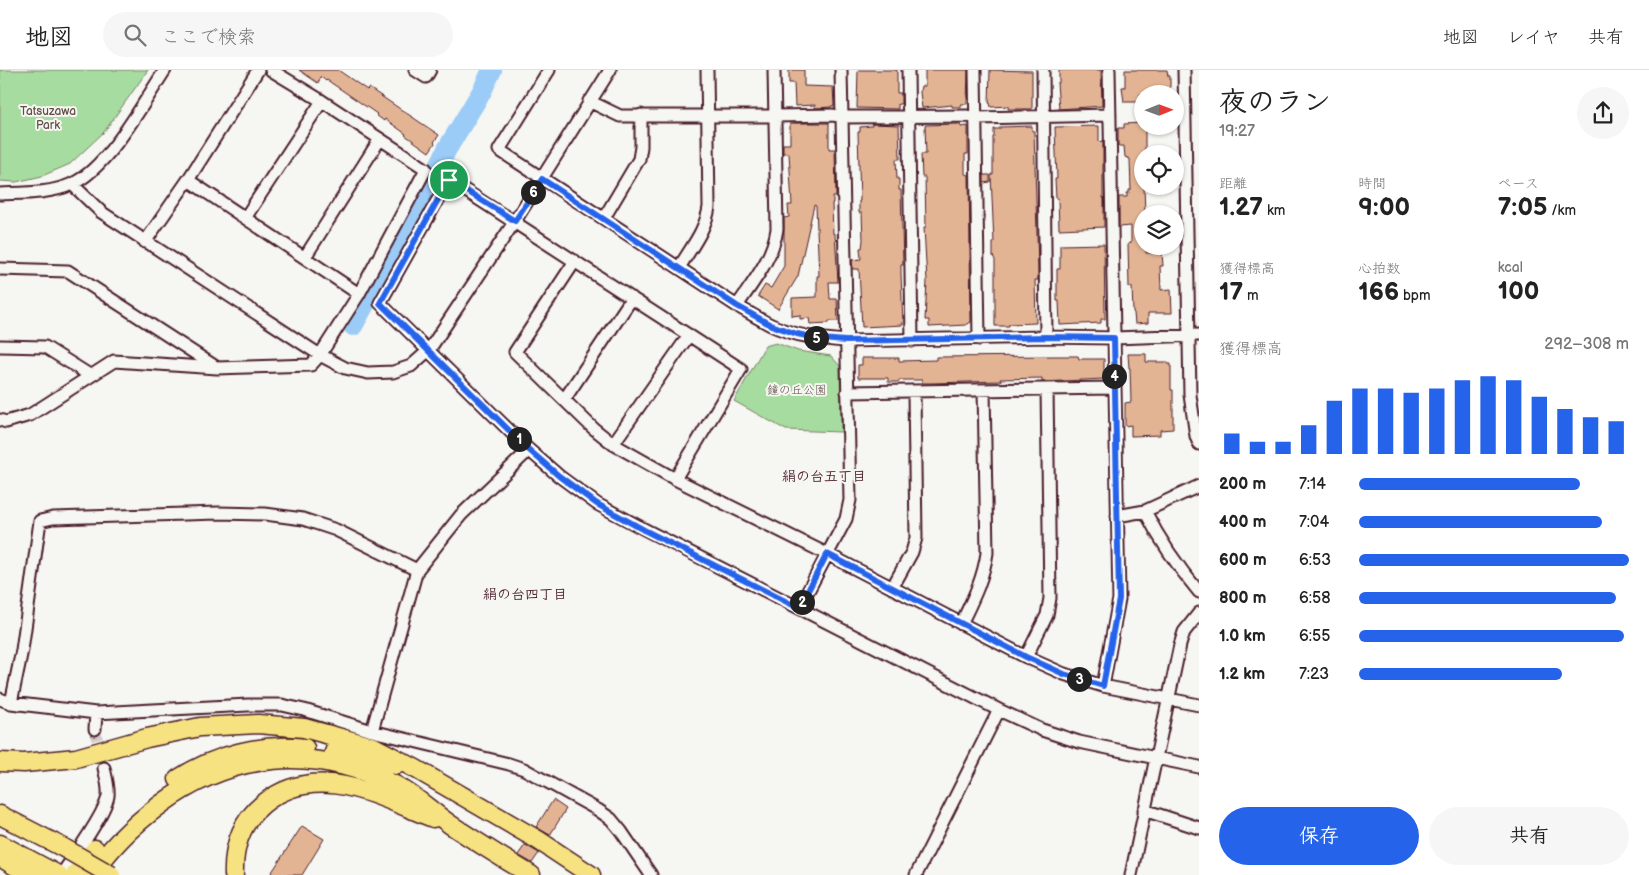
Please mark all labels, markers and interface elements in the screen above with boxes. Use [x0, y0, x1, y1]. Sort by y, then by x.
search box [103, 12, 453, 57]
icon: search [121, 21, 149, 49]
text: 地図 [25, 23, 73, 52]
text: ここで検索 [161, 26, 256, 49]
text: 地図 [1443, 27, 1479, 48]
text: レイヤ [1507, 27, 1560, 48]
text: 共有 [1588, 27, 1624, 48]
north arrow [1134, 85, 1184, 135]
map controls [1134, 85, 1184, 255]
text: 夜のラン [1219, 86, 1331, 119]
button: share [1577, 87, 1629, 139]
park label: Tatsuzawa Park [20, 104, 76, 133]
text: 19:27 [1219, 122, 1255, 141]
button: locate [1134, 145, 1184, 195]
pin [428, 159, 470, 201]
icon: arrive [435, 166, 463, 194]
text: 距離 [1219, 175, 1247, 192]
text: 時間 [1358, 175, 1386, 192]
text: ペース [1498, 175, 1539, 192]
pin: 6 [520, 180, 546, 204]
text: 6 [529, 184, 538, 201]
text: 1.27 [1219, 192, 1263, 223]
text: 9:00 [1358, 192, 1410, 223]
text: 7:05 [1498, 192, 1547, 223]
text: km [1263, 202, 1285, 219]
text: /km [1547, 202, 1576, 219]
button: layers [1134, 205, 1184, 255]
text: kcal [1498, 259, 1523, 276]
text: 獲得標高 [1219, 260, 1275, 277]
text: 心拍数 [1358, 260, 1400, 277]
text: 100 [1498, 276, 1539, 307]
text: 17 [1219, 277, 1243, 308]
text: 166 [1358, 277, 1399, 308]
text: m [1243, 287, 1259, 304]
text: bpm [1399, 287, 1431, 304]
pin: 5 [804, 326, 828, 350]
text: 5 [812, 330, 821, 347]
text: 292–308 m [1544, 335, 1629, 354]
text: 獲得標高 [1219, 340, 1283, 359]
pin: 4 [1102, 364, 1126, 388]
text: 4 [1110, 368, 1119, 385]
park label: 鐘の丘公園 [767, 383, 827, 398]
pin: 1 [506, 426, 532, 452]
text: 1 [517, 431, 522, 448]
district label: 絹の台五丁目 [782, 468, 866, 485]
text: 200 m [1219, 475, 1266, 494]
text: 7:14 [1299, 475, 1326, 494]
text: 400 m [1219, 513, 1266, 532]
text: 7:04 [1299, 513, 1329, 532]
text: 600 m [1219, 551, 1267, 570]
text: 6:53 [1299, 551, 1331, 570]
district label: 絹の台四丁目 [483, 586, 567, 603]
text: 800 m [1219, 589, 1267, 608]
text: 6:58 [1299, 589, 1331, 608]
pin: 2 [790, 590, 814, 614]
text: 2 [798, 594, 807, 611]
text: 1.0 km [1219, 627, 1266, 646]
text: 6:55 [1299, 627, 1330, 646]
text: 1.2 km [1219, 665, 1265, 684]
text: 7:23 [1299, 665, 1329, 684]
pin: 3 [1066, 666, 1092, 692]
text: 3 [1075, 671, 1084, 688]
button: 保存 [1219, 807, 1419, 865]
button: 共有 [1429, 807, 1629, 865]

